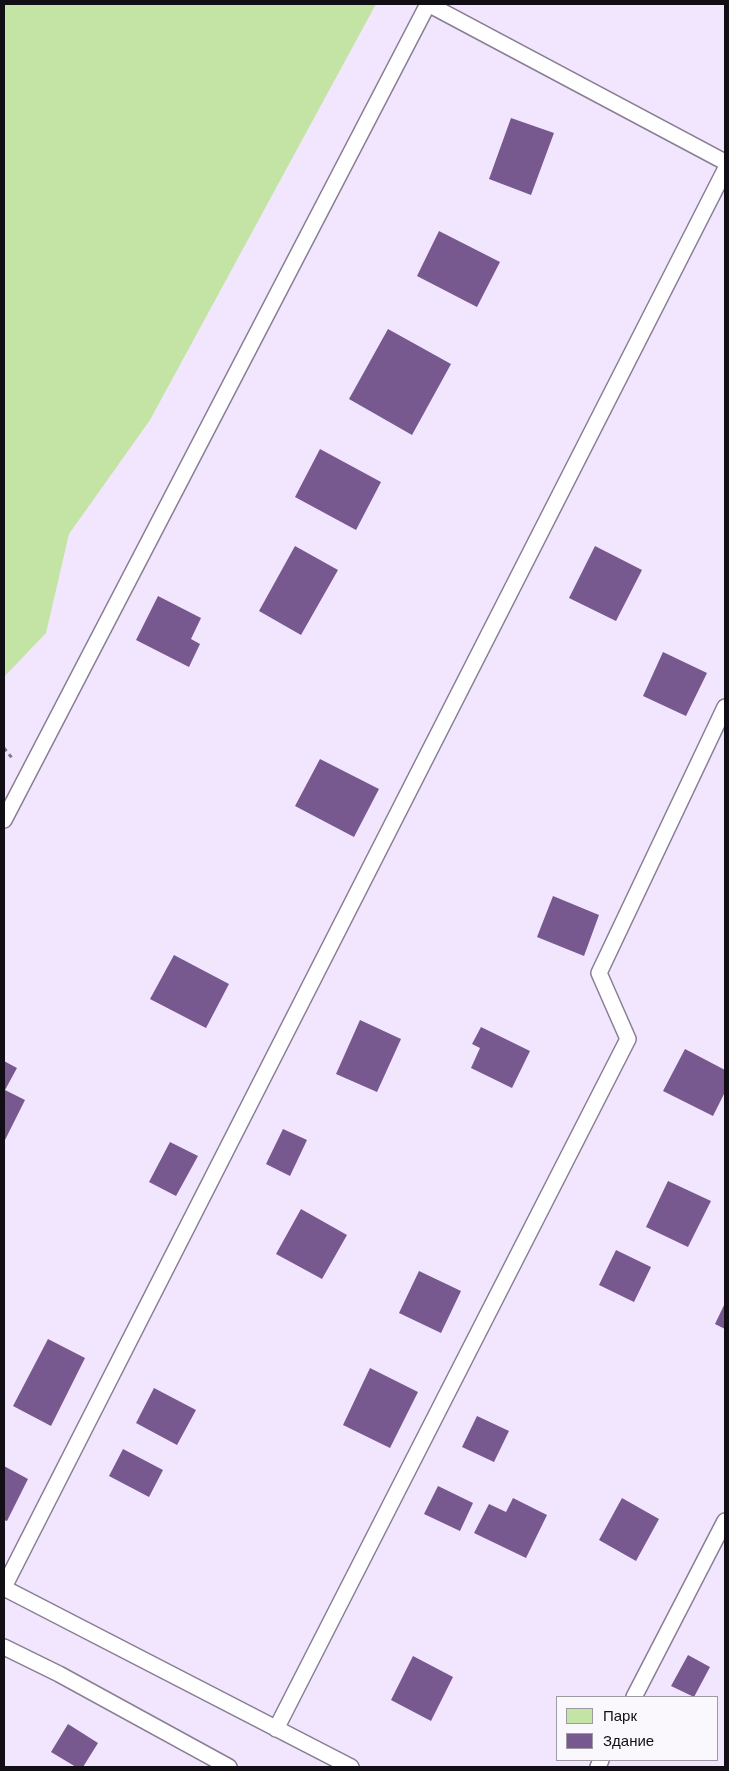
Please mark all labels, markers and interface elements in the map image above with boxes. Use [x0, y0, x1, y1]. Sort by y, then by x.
legend [556, 1696, 719, 1761]
text: Парк [603, 1707, 637, 1724]
text: Здание [603, 1732, 654, 1749]

